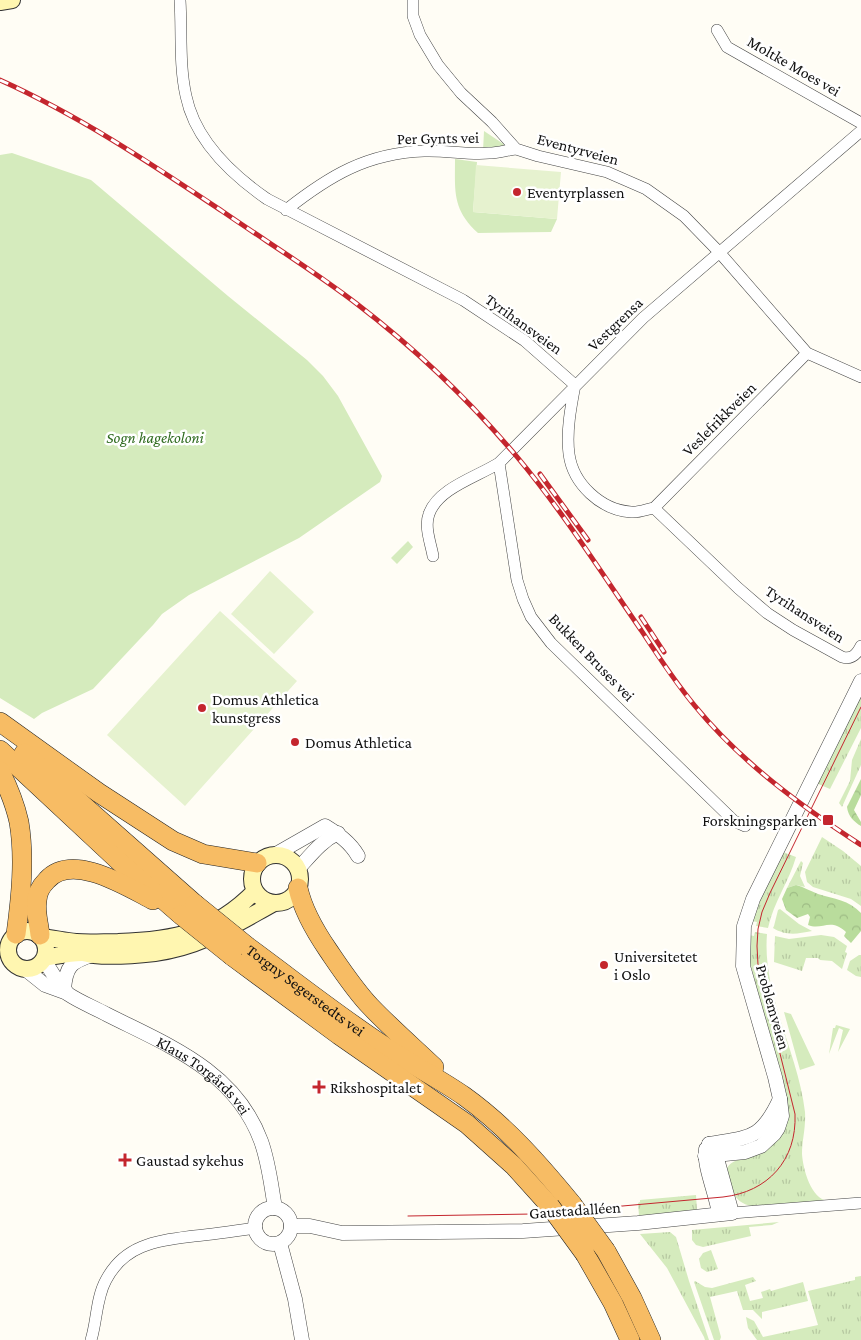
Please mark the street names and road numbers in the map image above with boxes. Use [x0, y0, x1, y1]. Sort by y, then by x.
street label: Moltke Moes vei [745, 33, 843, 99]
street label: Per Gynts vei [397, 129, 479, 148]
street label: Eventyrveien [535, 130, 621, 169]
street label: Tyrihansveien [482, 290, 566, 359]
street label: Vestgrensa [584, 293, 647, 355]
street label: Veslefrikkveien [679, 379, 759, 459]
street label: Tyrihansveien [762, 582, 848, 647]
street label: Bukken Bruses vei [546, 610, 638, 704]
street label: Torgny Segerstedts vei [243, 941, 368, 1039]
street label: Problemveien [753, 963, 793, 1052]
street label: Klaus Torgårds vei [154, 1032, 254, 1117]
street label: Gaustadalléen [529, 1198, 622, 1222]

